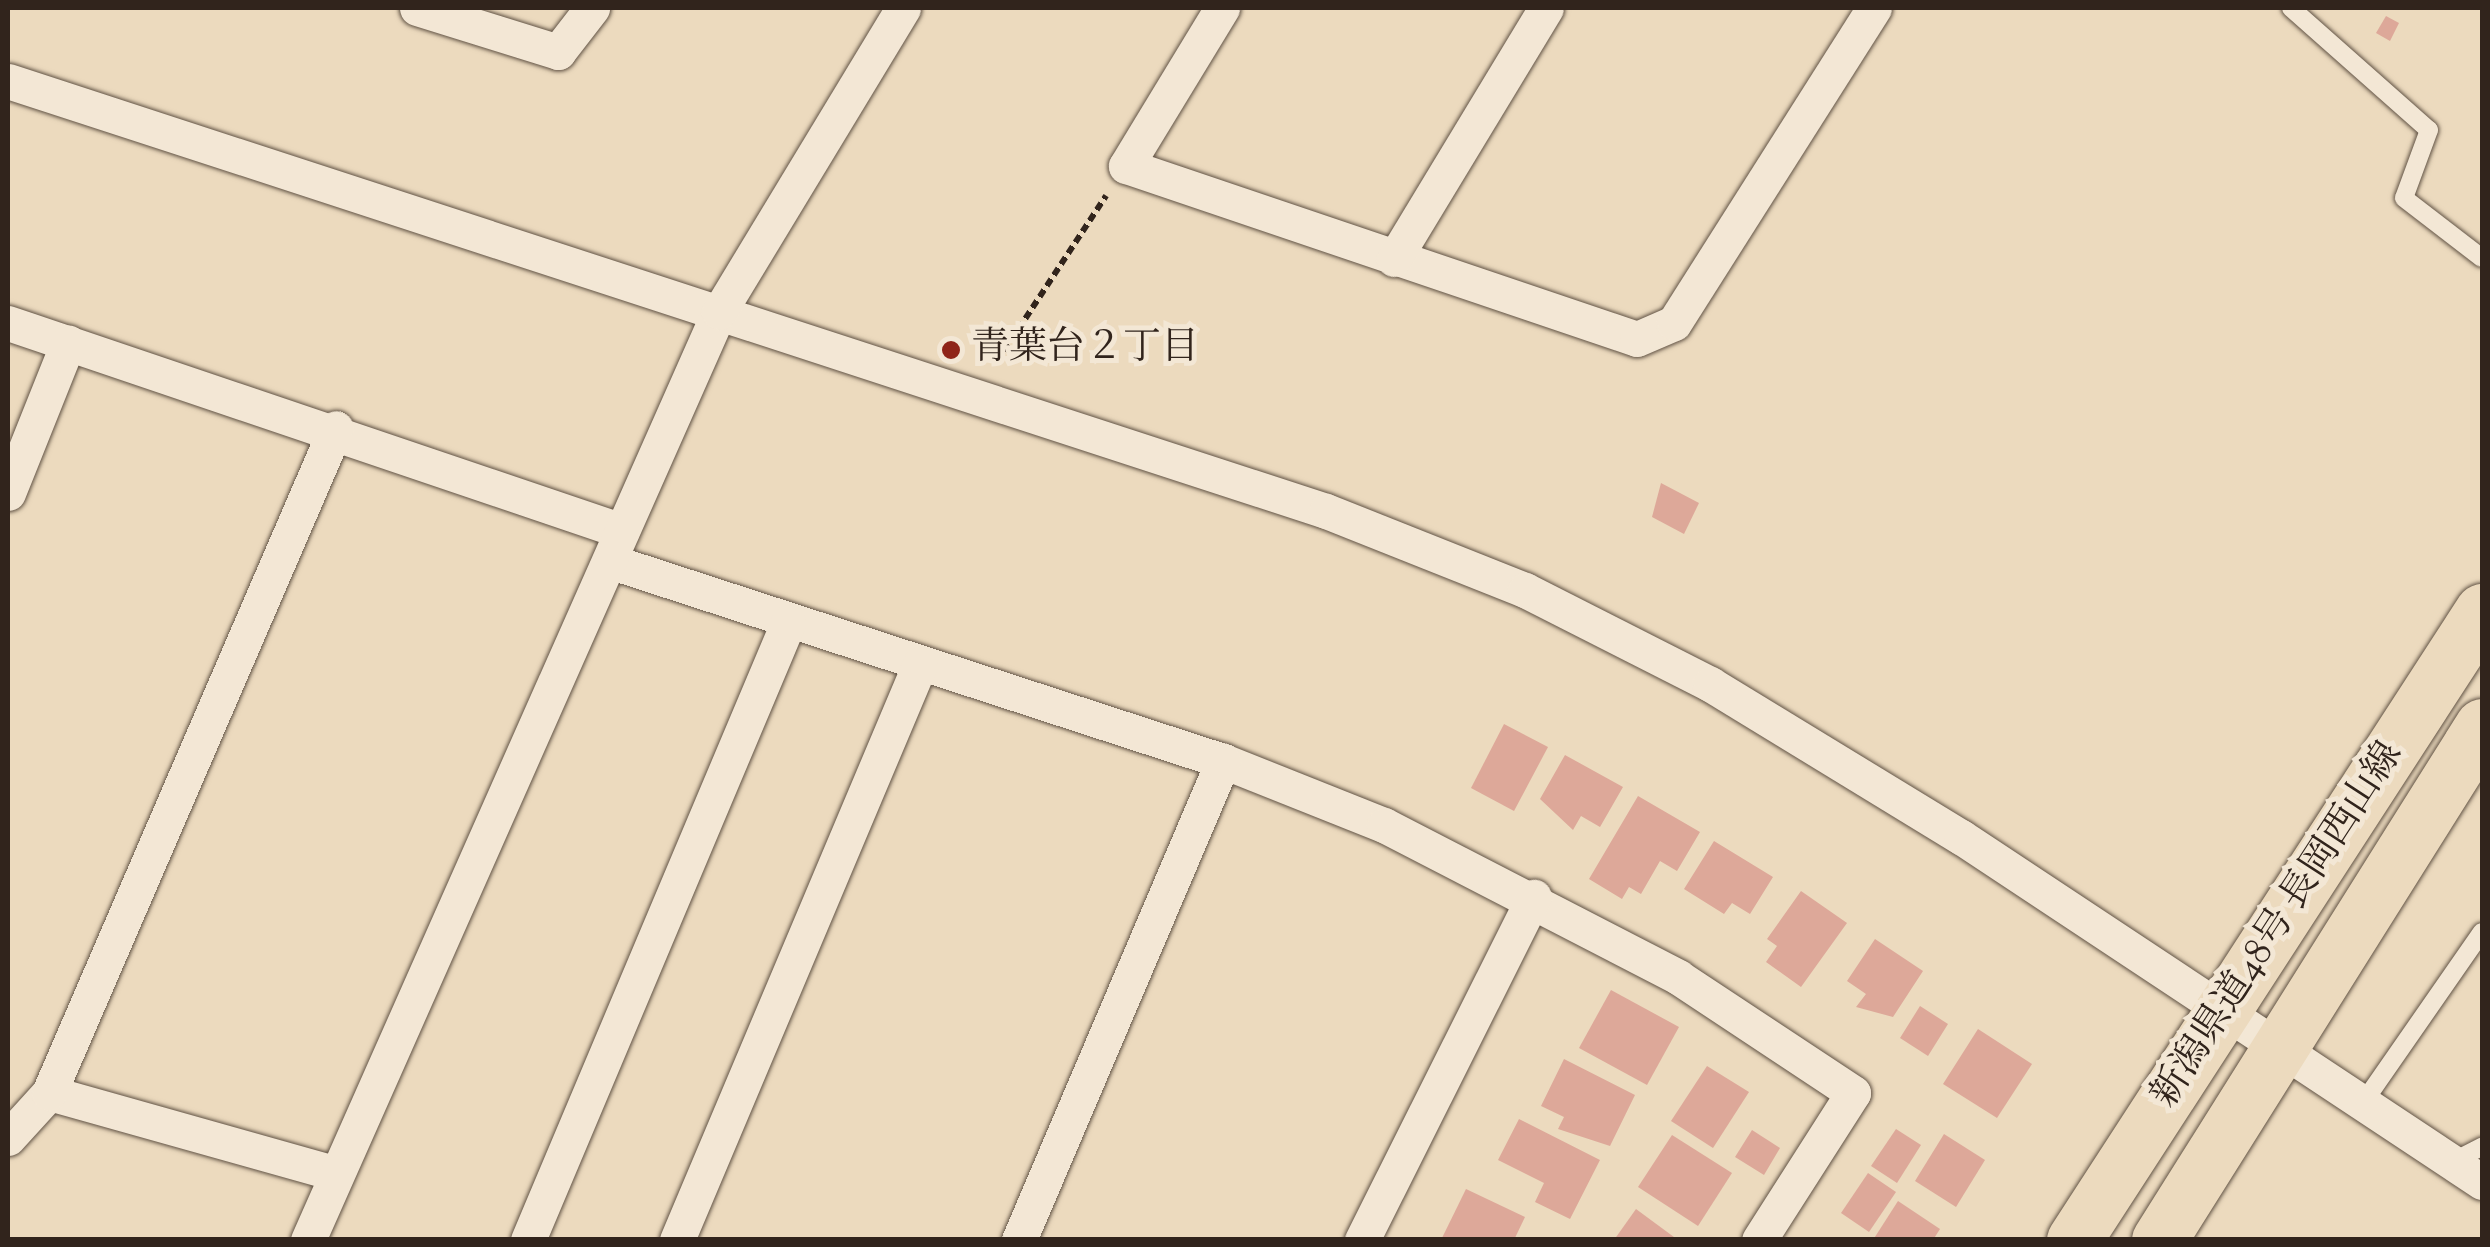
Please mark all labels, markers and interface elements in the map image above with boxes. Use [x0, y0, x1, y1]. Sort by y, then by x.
place label: 青葉台２丁目 [971, 327, 1199, 373]
marker: 青葉台２丁目 [940, 339, 962, 361]
street label: 新潟県道48号 長岡西山線 [2144, 735, 2414, 1117]

